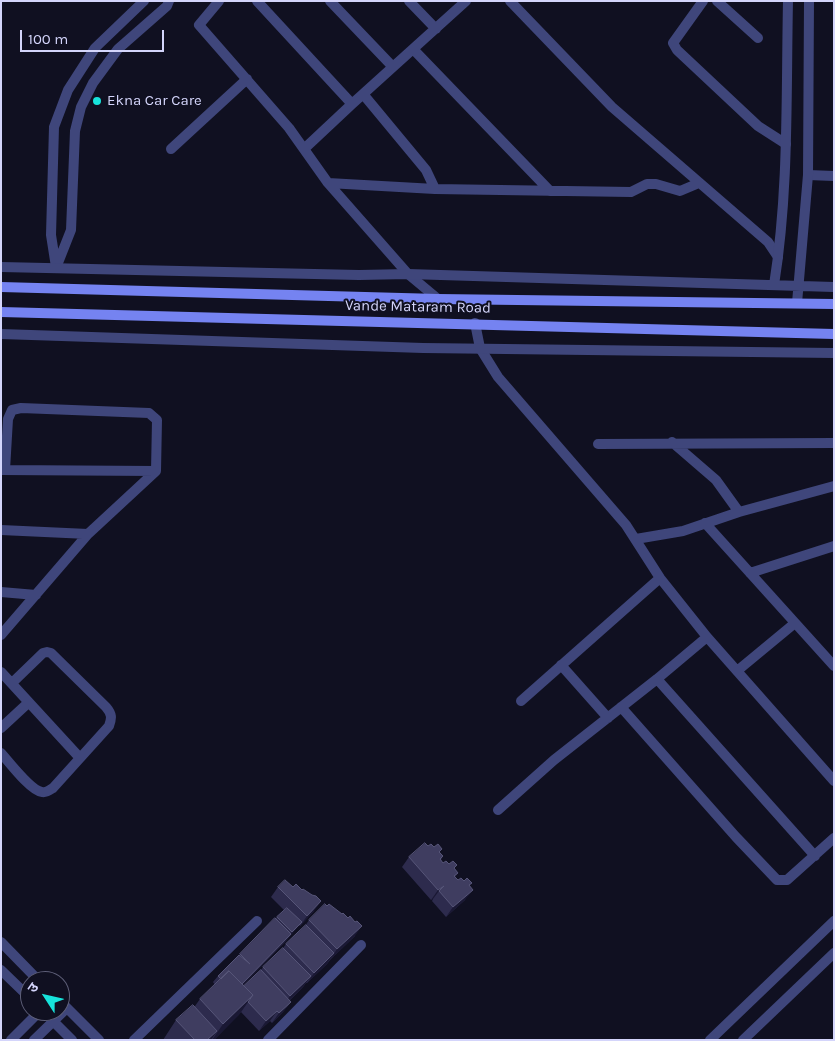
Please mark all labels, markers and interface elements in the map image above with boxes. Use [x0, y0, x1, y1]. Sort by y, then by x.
scale bar [22, 20, 166, 52]
text: 100 m [28, 30, 68, 48]
place label: Ekna Car Care [107, 92, 202, 110]
marker: Ekna Car Care [91, 95, 103, 107]
street label: Vande Mataram Road [345, 297, 491, 317]
north arrow [20, 971, 70, 1021]
text: उ [24, 979, 42, 996]

